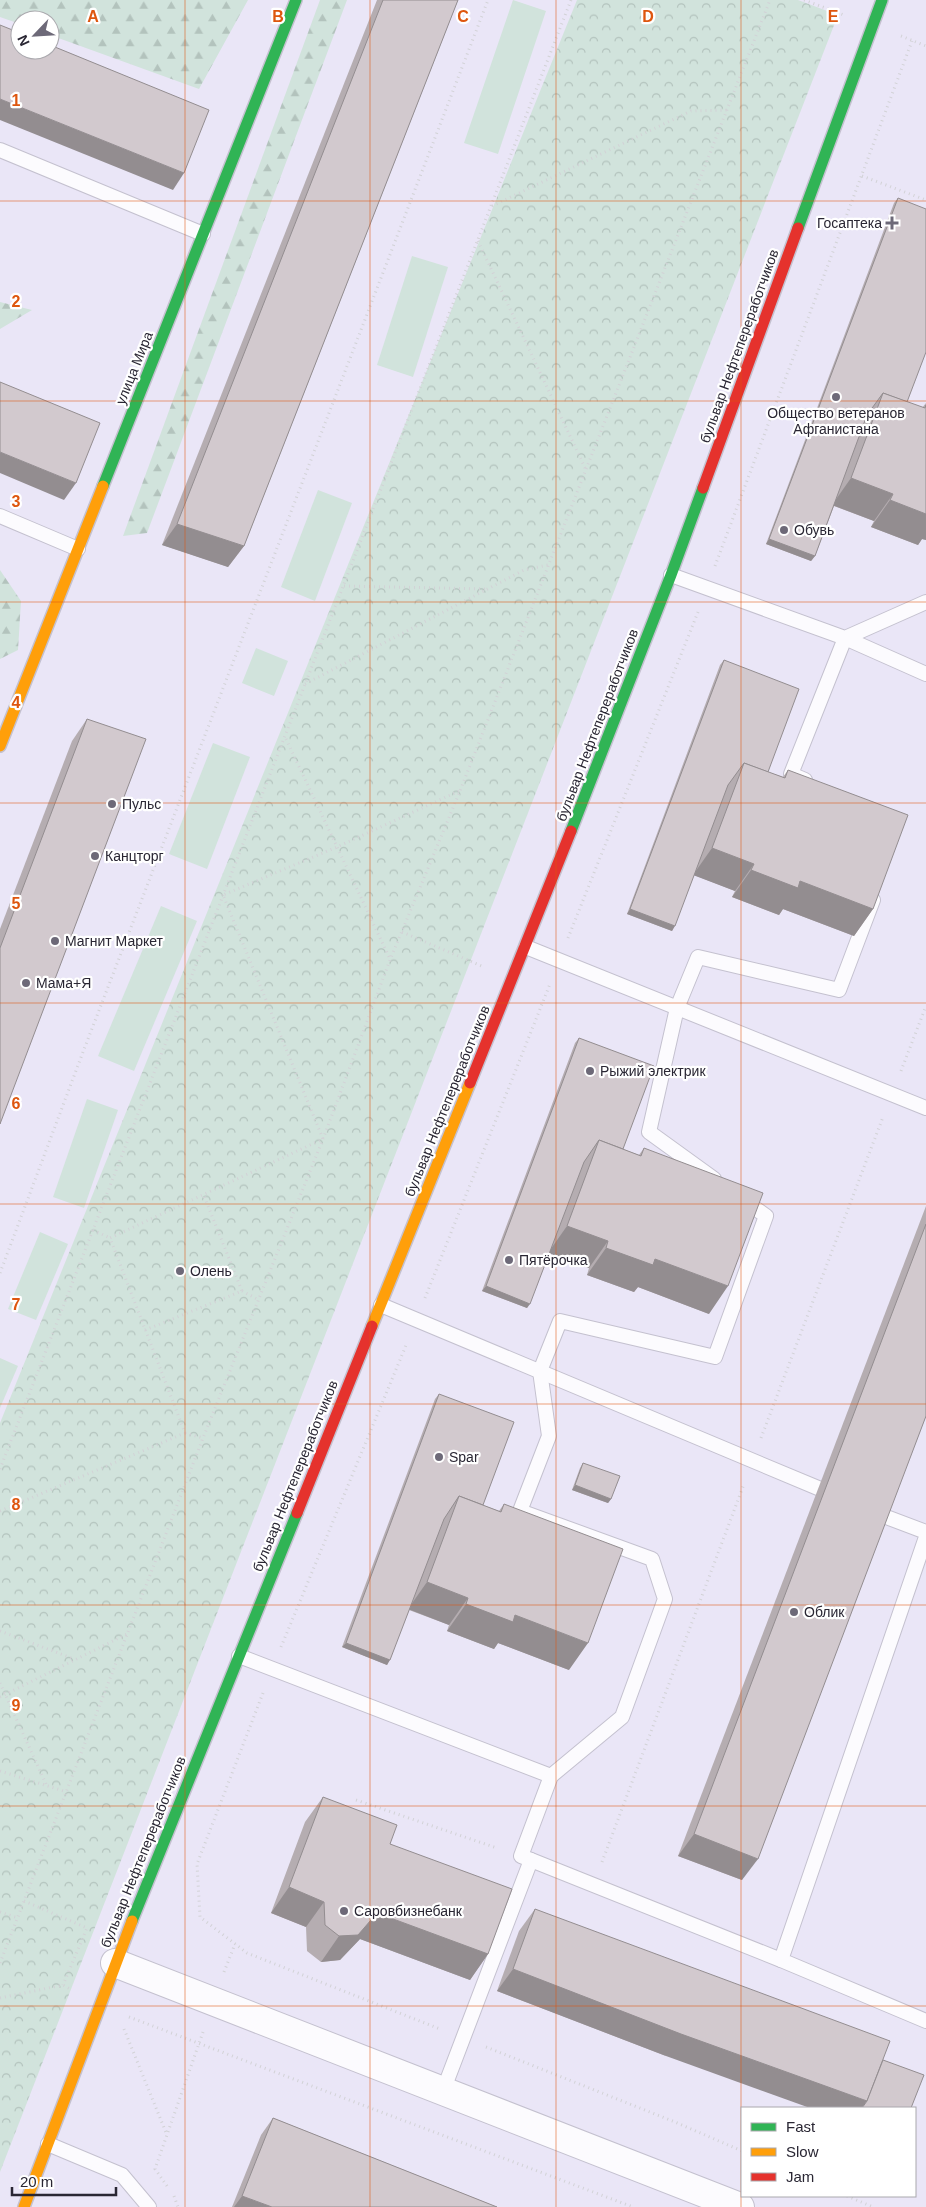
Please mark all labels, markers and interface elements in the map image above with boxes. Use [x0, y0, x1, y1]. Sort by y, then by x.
text: A [87, 8, 99, 25]
text: B [272, 8, 284, 25]
text: C [457, 8, 469, 25]
text: D [642, 8, 654, 25]
text: E [828, 8, 839, 25]
north arrow [10, 10, 60, 60]
text: N [14, 33, 33, 48]
text: 1 [12, 92, 21, 109]
place label: Госаптека [817, 215, 882, 231]
marker: Госаптека [886, 217, 898, 229]
street label: бульвар Нефтепереработчиков [696, 247, 782, 445]
text: 2 [12, 293, 21, 310]
street label: улица Мира [112, 329, 156, 407]
marker: Общество ветеранов Афганистана [830, 391, 842, 403]
place label: Общество ветеранов Афганистана [767, 405, 905, 437]
text: 3 [12, 493, 21, 510]
place label: Обувь [794, 522, 834, 538]
marker: Обувь [778, 524, 790, 536]
street label: бульвар Нефтепереработчиков [553, 627, 641, 823]
text: 4 [12, 694, 21, 711]
place label: Пульс [122, 796, 161, 812]
marker: Пульс [106, 798, 118, 810]
place label: Канцторг [105, 848, 164, 864]
marker: Канцторг [89, 850, 101, 862]
text: 5 [12, 895, 21, 912]
place label: Магнит Маркет [65, 933, 164, 949]
marker: Магнит Маркет [49, 935, 61, 947]
place label: Мама+Я [36, 975, 91, 991]
marker: Мама+Я [20, 977, 32, 989]
street label: бульвар Нефтепереработчиков [401, 1003, 493, 1199]
place label: Рыжий электрик [600, 1063, 706, 1079]
marker: Рыжий электрик [584, 1065, 596, 1077]
text: 6 [12, 1095, 21, 1112]
place label: Пятёрочка [519, 1252, 588, 1268]
marker: Пятёрочка [503, 1254, 515, 1266]
place label: Олень [190, 1263, 232, 1279]
marker: Олень [174, 1265, 186, 1277]
text: 7 [12, 1296, 21, 1313]
street label: бульвар Нефтепереработчиков [249, 1378, 341, 1574]
place label: Spar [449, 1449, 479, 1465]
marker: Spar [433, 1451, 445, 1463]
text: 8 [12, 1496, 21, 1513]
place label: Облик [804, 1604, 845, 1620]
marker: Облик [788, 1606, 800, 1618]
text: 9 [12, 1697, 21, 1714]
street label: бульвар Нефтепереработчиков [97, 1754, 189, 1950]
place label: Саровбизнебанк [354, 1903, 463, 1919]
marker: Саровбизнебанк [338, 1905, 350, 1917]
legend [741, 2107, 916, 2197]
text: Fast [786, 2118, 816, 2135]
text: Slow [786, 2143, 819, 2160]
scale bar [12, 2164, 116, 2196]
text: Jam [786, 2168, 814, 2185]
text: 20 m [20, 2173, 53, 2190]

